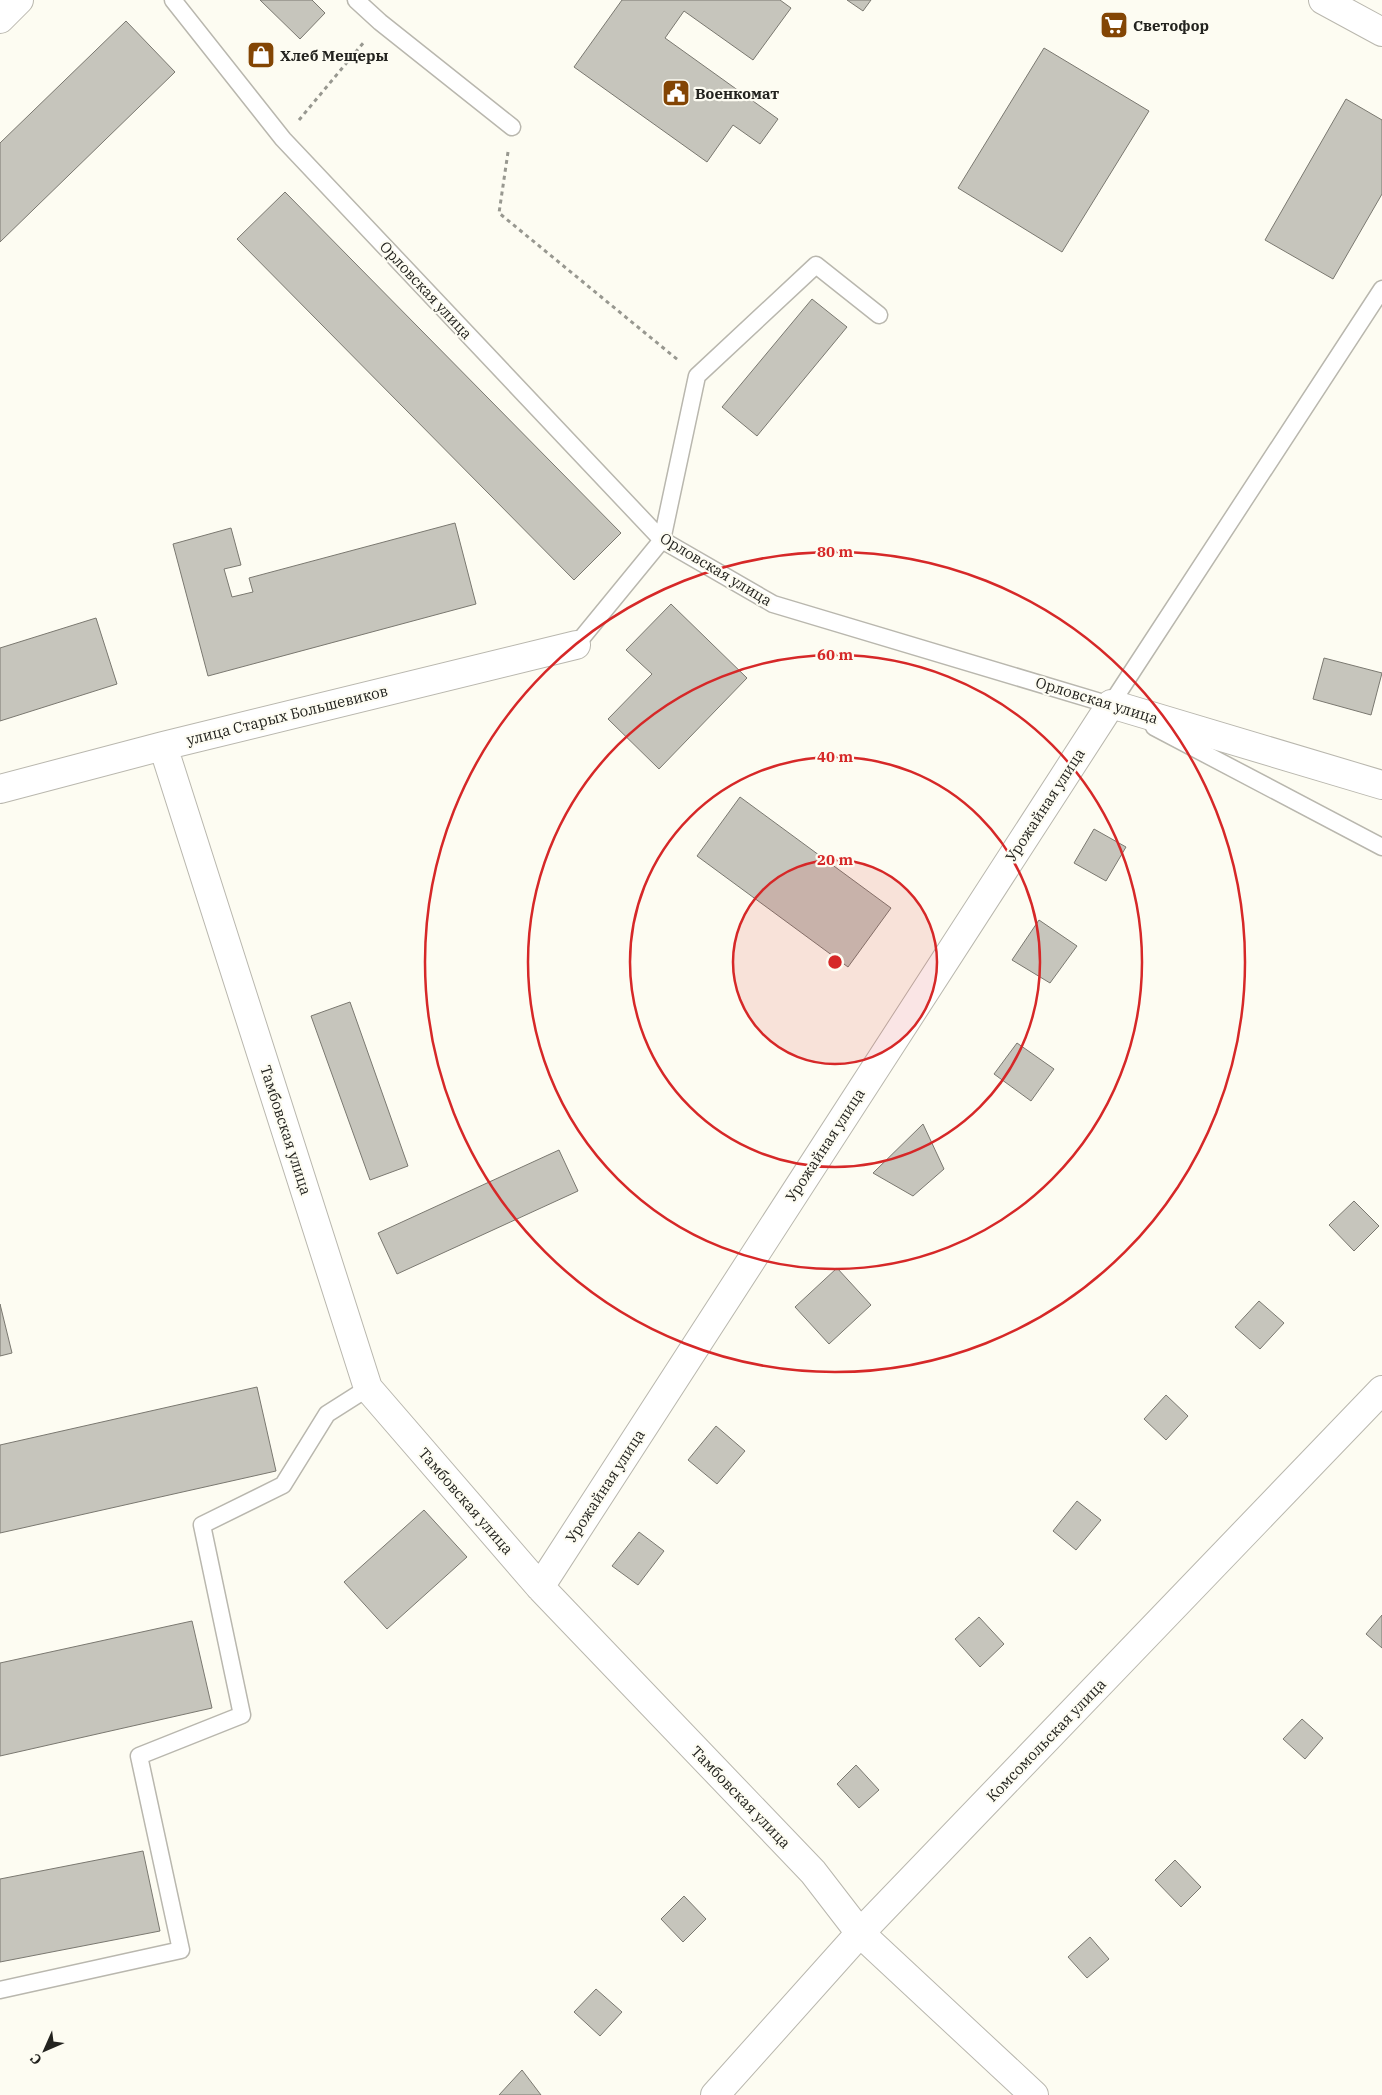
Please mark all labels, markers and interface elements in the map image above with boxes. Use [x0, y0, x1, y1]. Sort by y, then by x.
supermarket icon: Светофор [1099, 10, 1129, 40]
place label: Светофор [1133, 16, 1209, 35]
shop icon: Хлеб Мещеры [246, 40, 276, 70]
place label: Хлеб Мещеры [280, 46, 388, 65]
public building icon: Военкомат [661, 78, 691, 108]
place label: Военкомат [695, 84, 779, 103]
street label: Орловская улица [376, 237, 476, 343]
street label: Орловская улица [657, 528, 775, 610]
text: 80 m [817, 542, 853, 561]
text: 60 m [817, 645, 853, 664]
street label: Орловская улица [1033, 672, 1161, 728]
street label: улица Старых Большевиков [184, 681, 390, 749]
street label: Урожайная улица [1001, 745, 1089, 865]
text: 40 m [817, 747, 853, 766]
text: 20 m [817, 850, 853, 869]
centre of rings [826, 953, 844, 971]
street label: Тамбовская улица [256, 1063, 316, 1197]
street label: Урожайная улица [781, 1085, 869, 1205]
street label: Урожайная улица [561, 1426, 649, 1546]
street label: Тамбовская улица [415, 1444, 517, 1558]
street label: Комсомольская улица [982, 1674, 1110, 1806]
street label: Тамбовская улица [687, 1742, 795, 1852]
north arrow [20, 2025, 70, 2075]
text: С [26, 2050, 45, 2069]

